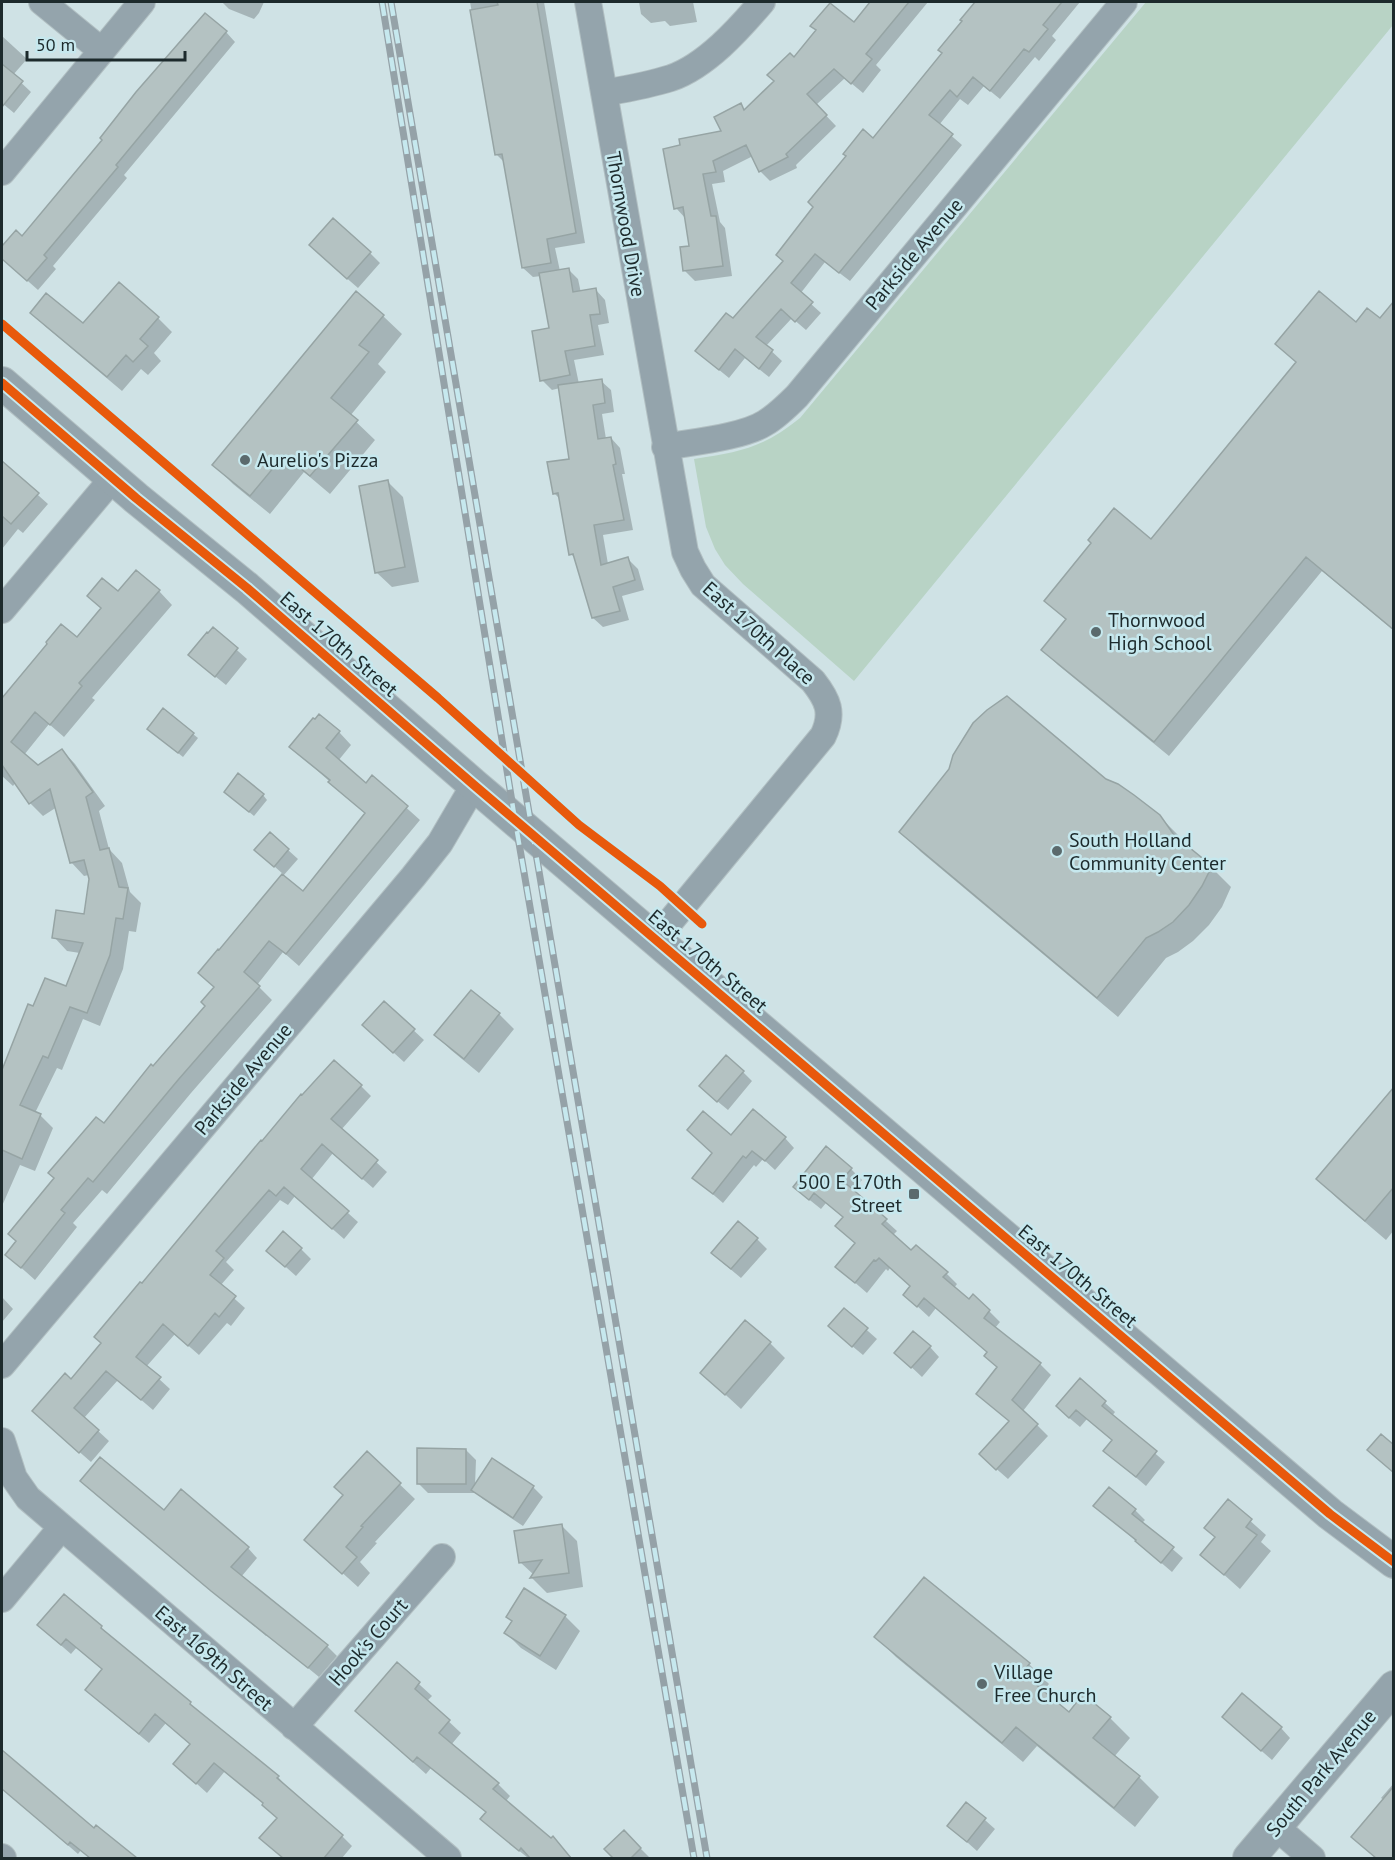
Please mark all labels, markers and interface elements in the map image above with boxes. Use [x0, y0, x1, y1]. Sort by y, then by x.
scale bar [27, 24, 184, 62]
text: 50 m [36, 33, 75, 56]
street label: Thornwood Drive [600, 149, 652, 299]
street label: Parkside Avenue [859, 193, 969, 315]
place label: Aurelio's Pizza [257, 447, 379, 473]
marker: Aurelio's Pizza [238, 453, 252, 467]
street label: East 170th Place [697, 576, 821, 690]
street label: East 170th Street [275, 586, 404, 703]
place label: Thornwood High School [1108, 607, 1212, 656]
marker: Thornwood High School [1089, 625, 1103, 639]
place label: South Holland Community Center [1069, 827, 1226, 876]
marker: South Holland Community Center [1050, 844, 1064, 858]
street label: East 170th Street [643, 903, 773, 1019]
street label: Parkside Avenue [188, 1018, 298, 1140]
place label: 500 E 170th Street [797, 1169, 902, 1218]
marker: 500 E 170th Street [907, 1187, 921, 1201]
street label: East 170th Street [1013, 1218, 1143, 1334]
street label: Hook's Court [323, 1593, 413, 1691]
street label: East 169th Street [150, 1600, 279, 1717]
place label: Village Free Church [993, 1659, 1096, 1708]
marker: Village Free Church [975, 1677, 989, 1691]
street label: South Park Avenue [1260, 1704, 1382, 1842]

